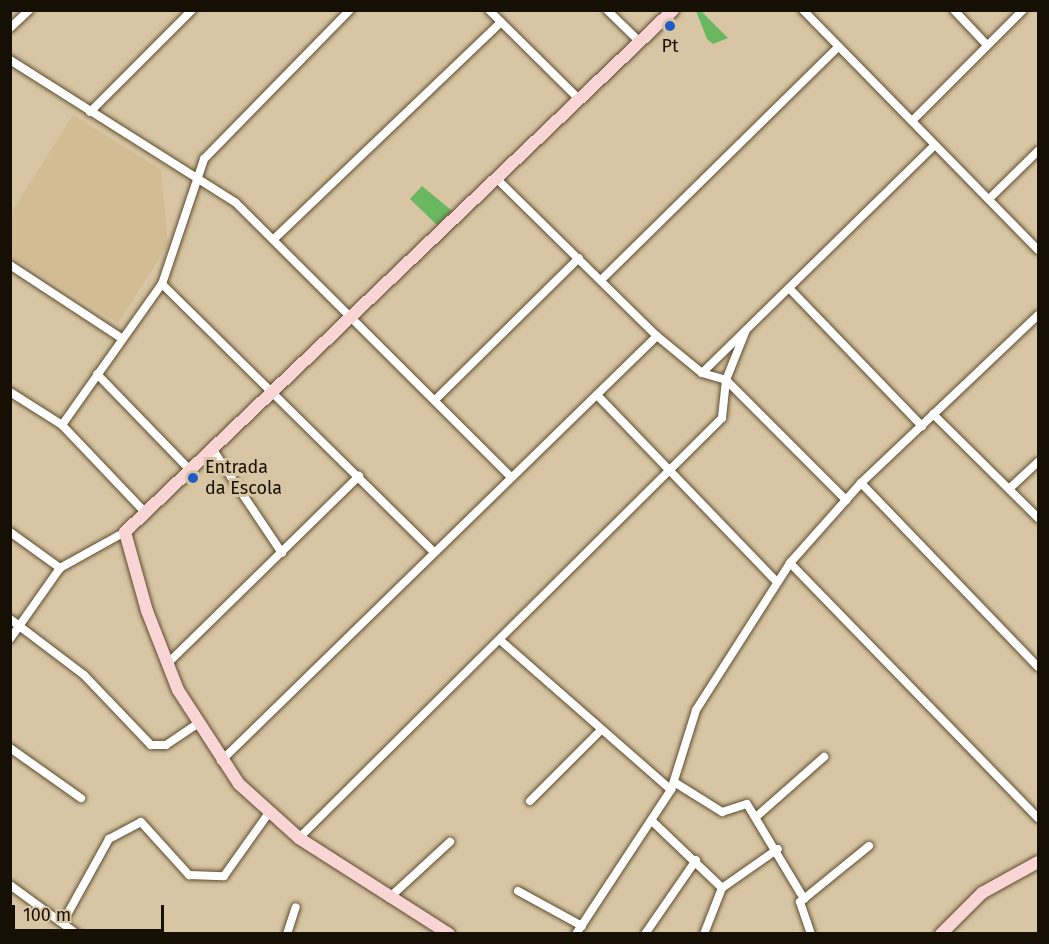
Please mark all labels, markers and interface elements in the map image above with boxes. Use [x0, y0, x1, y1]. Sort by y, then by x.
marker: Pt [663, 19, 677, 33]
place label: Pt [662, 35, 678, 57]
place label: Entrada da Escola [205, 457, 282, 500]
marker: Entrada da Escola [186, 471, 200, 485]
scale bar [15, 893, 166, 931]
text: 100 m [23, 904, 71, 926]

